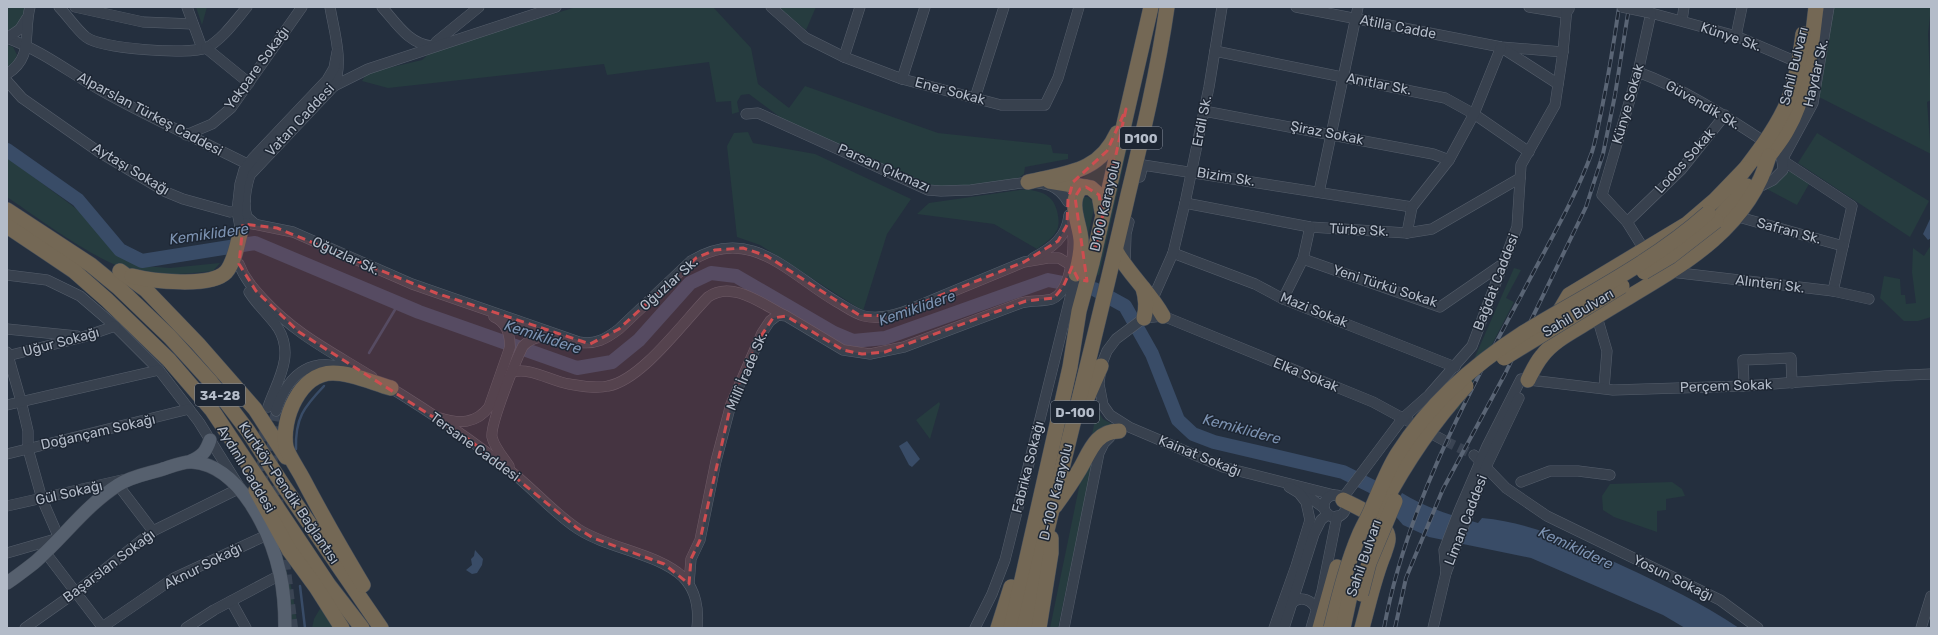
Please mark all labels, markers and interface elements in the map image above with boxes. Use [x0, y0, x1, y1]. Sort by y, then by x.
street label: Atilla Cadde [1358, 11, 1438, 43]
street label: Künye Sk. [1698, 19, 1764, 55]
street label: Yekpare Sokağı [221, 23, 293, 113]
street label: Sahil Bulvarı [1776, 25, 1812, 107]
street label: Haydar Sk. [1800, 37, 1832, 109]
street label: Künye Sokak [1608, 61, 1648, 146]
street label: Alparslan Türkeş Caddesi [74, 68, 226, 160]
street label: Anıtlar Sk. [1345, 69, 1413, 99]
street label: Ener Sokak [913, 73, 988, 109]
street label: Güvendik Sk. [1663, 77, 1743, 133]
street label: Vatan Caddesi [262, 80, 338, 160]
street label: Erdil Sk. [1189, 94, 1215, 148]
street label: Şiraz Sokak [1289, 118, 1366, 149]
street label: Lodos Sokak [1651, 124, 1719, 197]
road number: D100 [1120, 127, 1162, 149]
street label: Aytaşı Sokağı [89, 139, 173, 199]
street label: Parsan Çıkmazı [835, 140, 933, 196]
street label: D100 Karayolu [1086, 159, 1124, 253]
street label: Bizim Sk. [1196, 164, 1256, 190]
street label: Safran Sk. [1755, 214, 1823, 248]
water label: Kemiklidere [168, 219, 251, 248]
street label: Türbe Sk. [1329, 220, 1389, 240]
street label: Bağdat Caddesi [1470, 231, 1522, 333]
street label: Oğuzlar Sk. [310, 233, 382, 279]
street label: Oğuzlar Sk. [636, 253, 702, 315]
street label: Yeni Türkü Sokak [1330, 261, 1440, 311]
street label: Alınteri Sk. [1734, 271, 1806, 297]
street label: Sahil Bulvarı [1539, 285, 1617, 341]
water label: Kemiklidere [876, 286, 958, 330]
street label: Mazi Sokak [1278, 289, 1351, 332]
water label: Kemiklidere [502, 316, 584, 358]
street label: Uğur Sokağı [21, 324, 101, 360]
street label: Millî İrade Sk. [723, 329, 771, 413]
street label: Elka Sokak [1271, 354, 1342, 396]
street label: Perçem Sokak [1680, 376, 1773, 396]
road number: 34-28 [195, 384, 245, 406]
road number: D-100 [1051, 401, 1099, 423]
street label: Tersane Caddesi [427, 409, 523, 485]
water label: Kemiklidere [1201, 410, 1284, 448]
street label: Doğançam Sokağı [39, 411, 157, 453]
street label: Kurtköy-Pendik Bağlantısı [235, 419, 343, 567]
street label: Fabrika Sokağı [1008, 419, 1048, 515]
street label: Aydınlı Caddesi [213, 422, 279, 516]
street label: Kainat Sokağı [1156, 432, 1244, 480]
street label: D-100 Karayolu [1036, 442, 1076, 542]
street label: Liman Caddesi [1441, 472, 1491, 568]
street label: Gül Sokağı [34, 477, 104, 509]
street label: Sahil Bulvarı [1343, 517, 1385, 599]
water label: Kemiklidere [1536, 523, 1617, 573]
street label: Başarslan Sokağı [60, 526, 158, 606]
street label: Aknur Sokağı [161, 539, 245, 593]
street label: Yosun Sokağı [1630, 551, 1716, 605]

